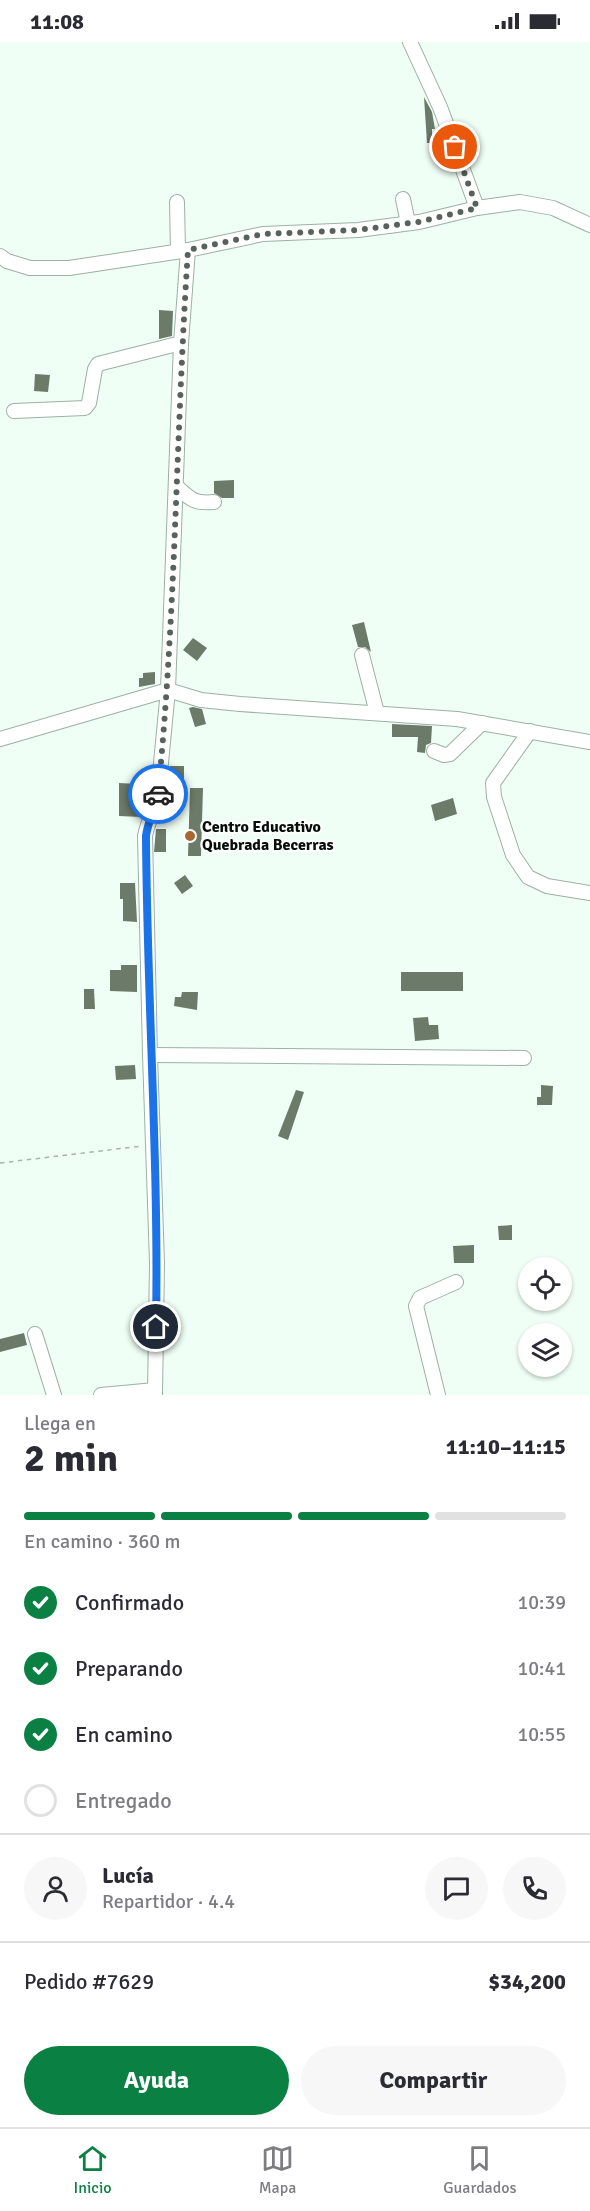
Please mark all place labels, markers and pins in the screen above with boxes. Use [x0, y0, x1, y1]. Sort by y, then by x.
pin [429, 121, 480, 172]
place label: Centro Educativo Quebrada Becerras [202, 817, 334, 855]
marker: Centro Educativo Quebrada Becerras [183, 829, 197, 843]
pin [130, 1301, 181, 1352]

